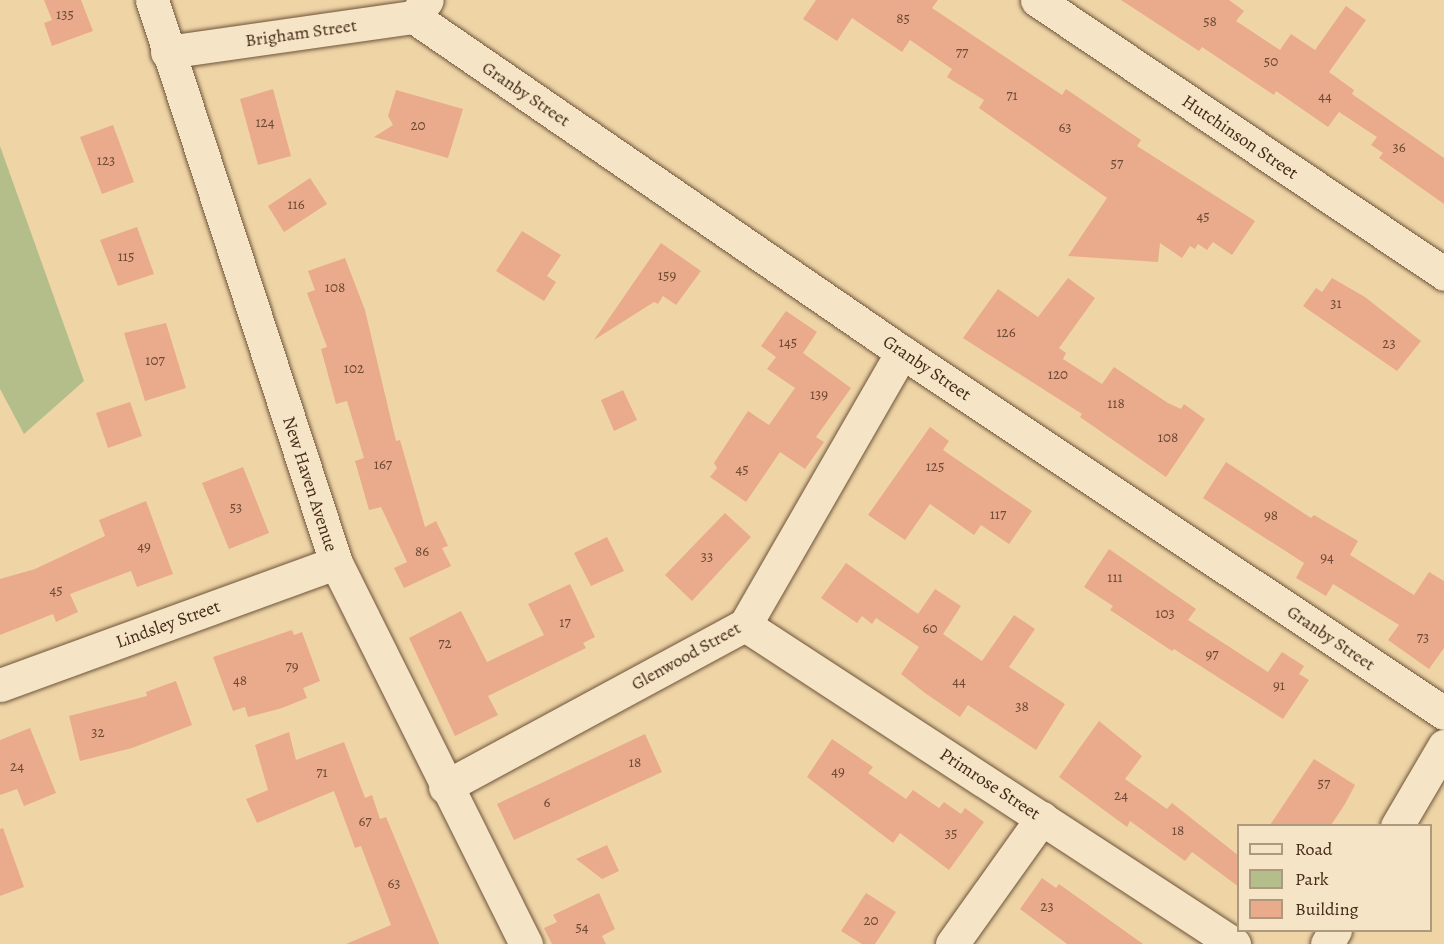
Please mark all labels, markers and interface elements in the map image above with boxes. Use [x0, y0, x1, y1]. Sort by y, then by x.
house number: 135 [56, 6, 74, 24]
house number: 85 [896, 10, 910, 28]
house number: 58 [1203, 13, 1217, 31]
street label: Brigham Street [244, 14, 358, 52]
house number: 77 [956, 44, 968, 62]
house number: 50 [1264, 53, 1278, 71]
street label: Granby Street [478, 57, 574, 131]
house number: 71 [1006, 87, 1018, 105]
house number: 44 [1318, 88, 1332, 106]
street label: Hutchinson Street [1178, 90, 1302, 184]
house number: 124 [255, 114, 275, 132]
house number: 20 [410, 117, 426, 135]
house number: 63 [1058, 119, 1072, 137]
house number: 36 [1392, 139, 1406, 157]
house number: 123 [97, 152, 115, 170]
house number: 57 [1111, 155, 1123, 173]
house number: 116 [287, 196, 305, 214]
house number: 45 [1196, 208, 1210, 226]
house number: 115 [118, 248, 134, 266]
house number: 159 [658, 267, 676, 285]
house number: 108 [325, 279, 345, 297]
house number: 31 [1330, 295, 1342, 313]
house number: 126 [996, 324, 1016, 342]
street label: Granby Street [879, 331, 975, 405]
house number: 145 [779, 334, 797, 352]
house number: 23 [1382, 335, 1396, 353]
house number: 107 [145, 352, 165, 370]
house number: 102 [344, 360, 364, 378]
house number: 120 [1048, 366, 1068, 384]
house number: 139 [810, 386, 828, 404]
house number: 118 [1107, 395, 1125, 413]
street label: New Haven Avenue [278, 414, 342, 554]
house number: 108 [1158, 429, 1178, 447]
house number: 167 [374, 456, 392, 474]
house number: 125 [926, 458, 944, 476]
house number: 45 [735, 461, 749, 479]
house number: 53 [230, 499, 242, 517]
house number: 117 [990, 506, 1006, 524]
house number: 98 [1264, 507, 1278, 525]
house number: 49 [137, 538, 151, 556]
house number: 86 [415, 543, 429, 561]
house number: 33 [701, 548, 713, 566]
house number: 94 [1320, 549, 1334, 567]
house number: 111 [1107, 569, 1123, 587]
house number: 45 [49, 582, 63, 600]
street label: Lindsley Street [113, 595, 223, 653]
street label: Granby Street [1283, 601, 1379, 675]
house number: 103 [1155, 605, 1175, 623]
house number: 17 [559, 614, 571, 632]
street label: Glenwood Street [628, 617, 744, 695]
house number: 60 [923, 620, 937, 638]
house number: 73 [1417, 629, 1429, 647]
house number: 72 [438, 635, 452, 653]
house number: 97 [1205, 646, 1219, 664]
house number: 79 [285, 658, 299, 676]
house number: 48 [233, 672, 247, 690]
house number: 44 [952, 673, 966, 691]
house number: 91 [1273, 677, 1285, 695]
house number: 38 [1015, 698, 1029, 716]
house number: 32 [91, 724, 105, 742]
street label: Primrose Street [936, 743, 1044, 825]
house number: 18 [629, 754, 641, 772]
house number: 24 [10, 758, 24, 776]
house number: 49 [831, 763, 845, 781]
house number: 71 [316, 764, 328, 782]
house number: 57 [1318, 775, 1330, 793]
house number: 24 [1114, 787, 1128, 805]
house number: 6 [544, 794, 550, 812]
house number: 67 [358, 813, 372, 831]
house number: 18 [1172, 822, 1184, 840]
legend [1237, 824, 1432, 932]
house number: 35 [945, 825, 957, 843]
text: Road [1295, 837, 1332, 861]
text: Park [1295, 867, 1329, 891]
house number: 63 [387, 875, 401, 893]
text: Building [1295, 897, 1359, 921]
house number: 23 [1040, 898, 1054, 916]
house number: 20 [863, 912, 879, 930]
house number: 54 [575, 919, 589, 937]

